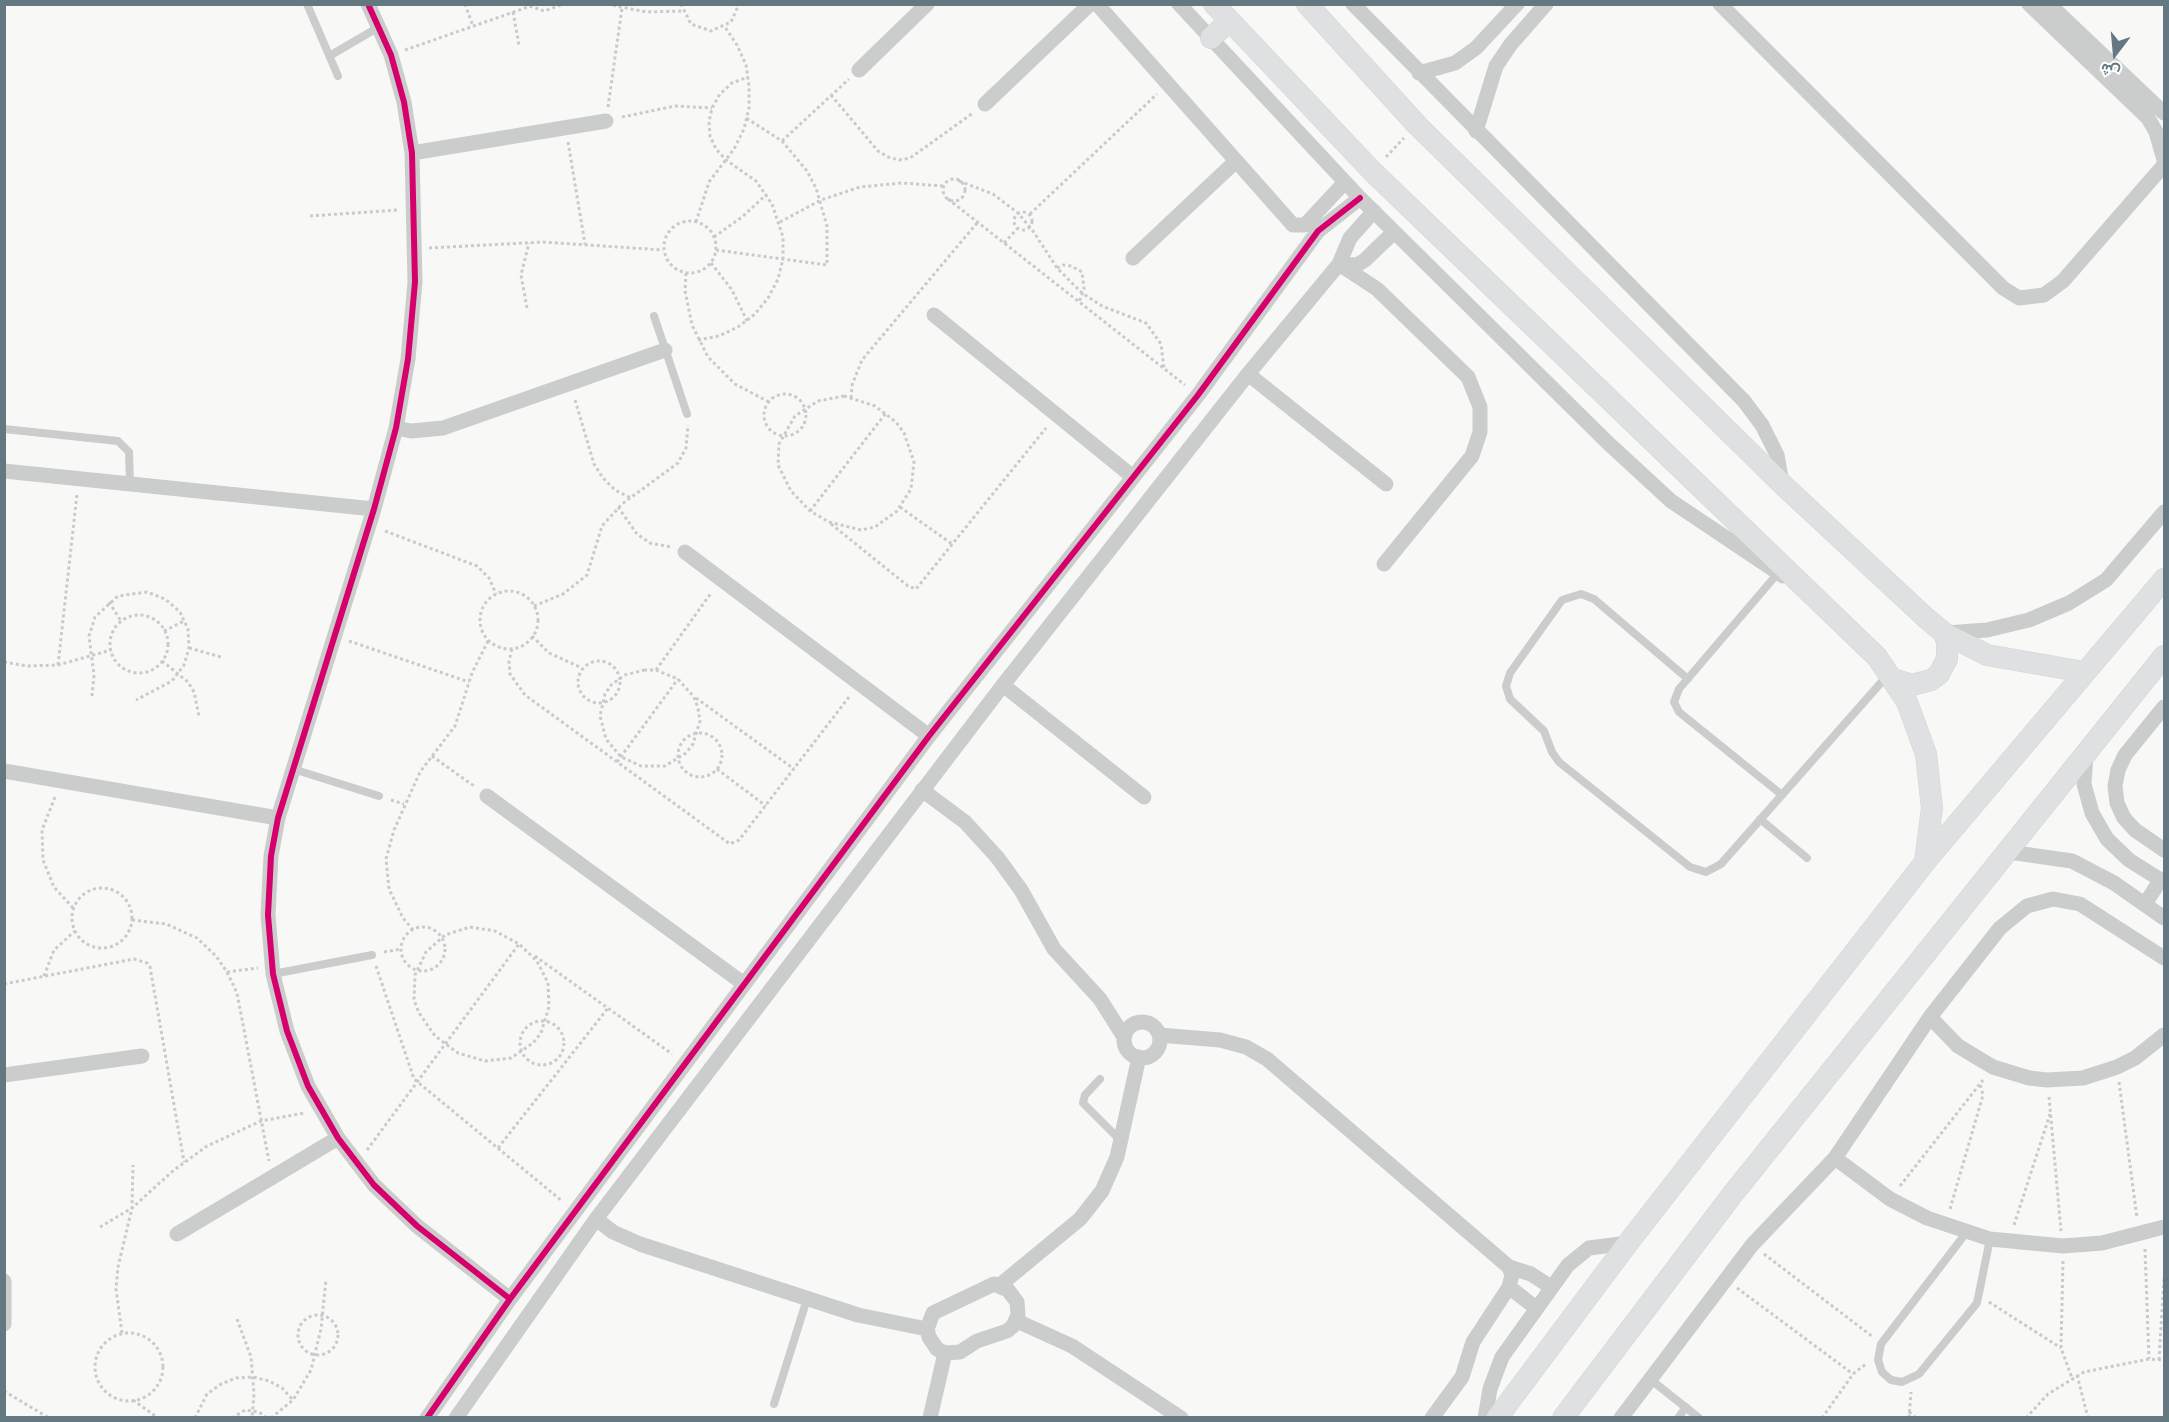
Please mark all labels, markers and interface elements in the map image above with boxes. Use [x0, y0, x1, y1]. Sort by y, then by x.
north arrow [2085, 24, 2145, 84]
text: ش [2098, 60, 2122, 83]

